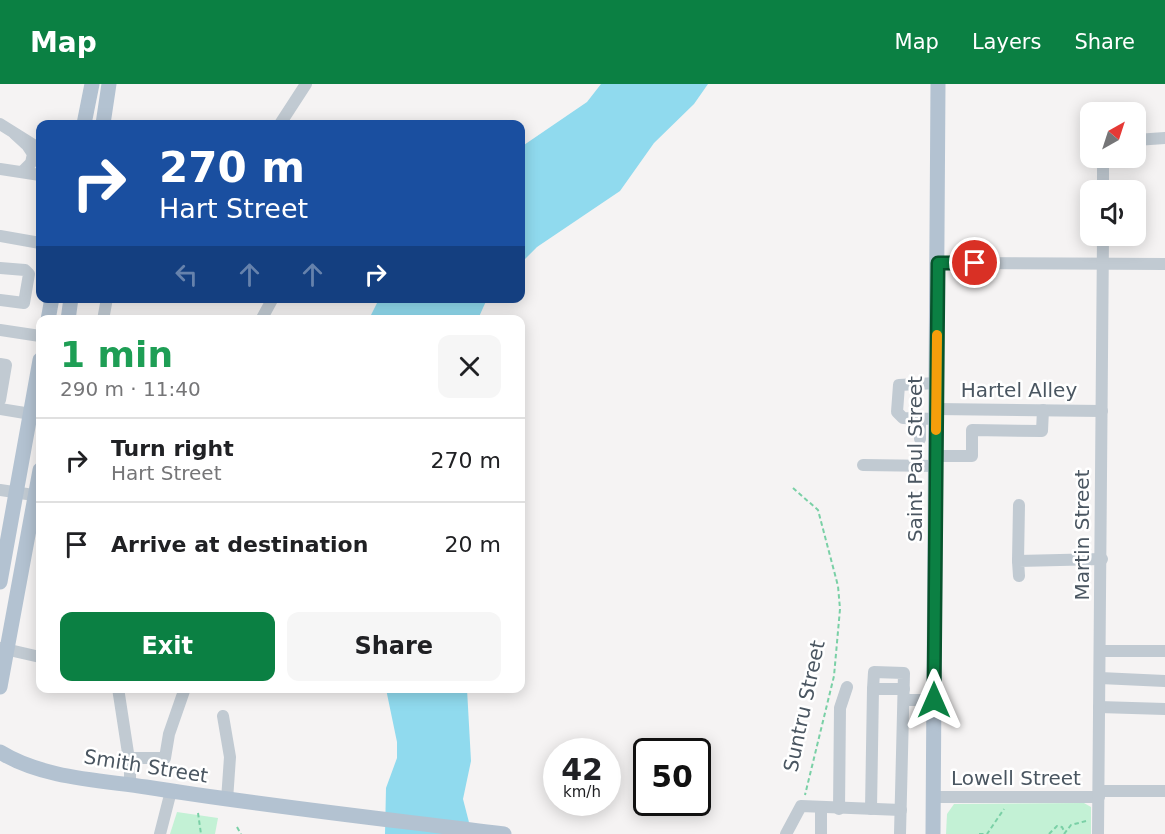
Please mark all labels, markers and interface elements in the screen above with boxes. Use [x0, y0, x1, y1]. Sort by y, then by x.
text: Map [30, 26, 97, 59]
text: Map [895, 30, 939, 54]
text: Layers [972, 30, 1041, 54]
text: Share [1074, 30, 1135, 54]
north arrow [1080, 102, 1146, 168]
map controls [1080, 102, 1146, 246]
text: 270 m [159, 143, 305, 192]
icon: right [60, 144, 138, 222]
button: sound [1080, 180, 1146, 246]
text: Hart Street [159, 193, 308, 224]
pin [949, 237, 1000, 288]
icon: arrive [958, 246, 991, 279]
icon: left [170, 258, 203, 291]
icon: ahead [233, 258, 266, 291]
icon: ahead [296, 258, 329, 291]
icon: right [359, 258, 392, 291]
text: 1 min [60, 334, 173, 375]
button: close [438, 335, 501, 398]
street label: Saint Paul Street [903, 376, 927, 542]
text: 290 m · 11:40 [60, 377, 201, 401]
street label: Hartel Alley [961, 378, 1077, 402]
text: Turn right [111, 436, 234, 461]
icon: right [60, 444, 93, 477]
text: 270 m [431, 448, 501, 473]
text: Hart Street [111, 461, 222, 485]
street label: Martin Street [1070, 469, 1094, 600]
icon: arrive [60, 528, 93, 561]
text: Arrive at destination [111, 532, 368, 557]
text: 20 m [445, 532, 501, 557]
button: Exit [60, 612, 275, 681]
button: Share [287, 612, 501, 681]
street label: Suntru Street [778, 638, 830, 774]
position arrow [902, 668, 966, 732]
speed limit sign: 50 [633, 738, 711, 816]
street label: Smith Street [82, 744, 210, 788]
text: 42 [561, 752, 603, 787]
street label: Lowell Street [951, 766, 1081, 790]
text: km/h [563, 783, 601, 801]

